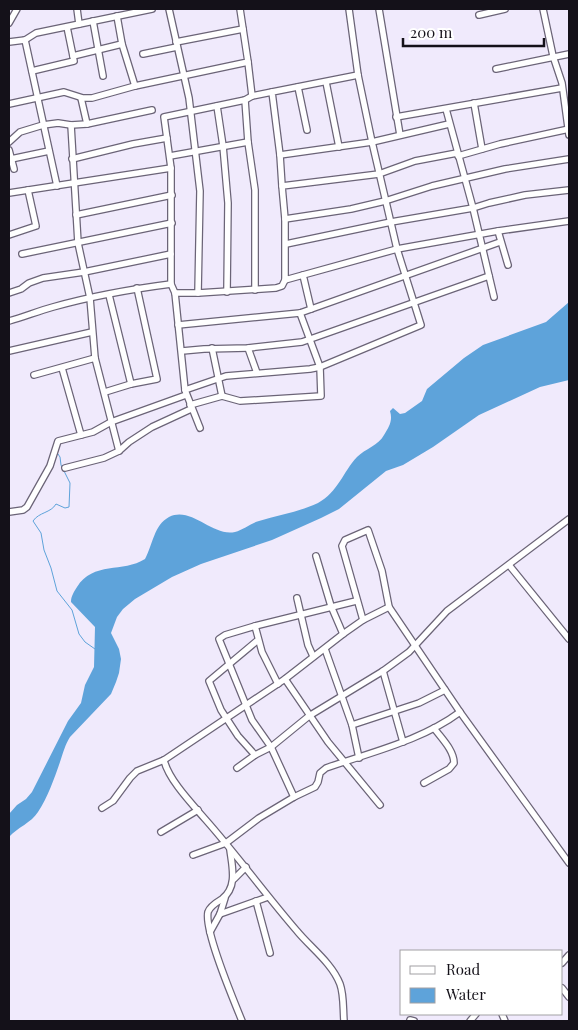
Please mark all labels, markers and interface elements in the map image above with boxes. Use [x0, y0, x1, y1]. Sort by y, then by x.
scale bar [403, 15, 544, 47]
text: 200 m [410, 22, 453, 42]
legend [400, 950, 563, 1015]
text: Road [446, 959, 480, 979]
text: Water [445, 984, 486, 1004]

